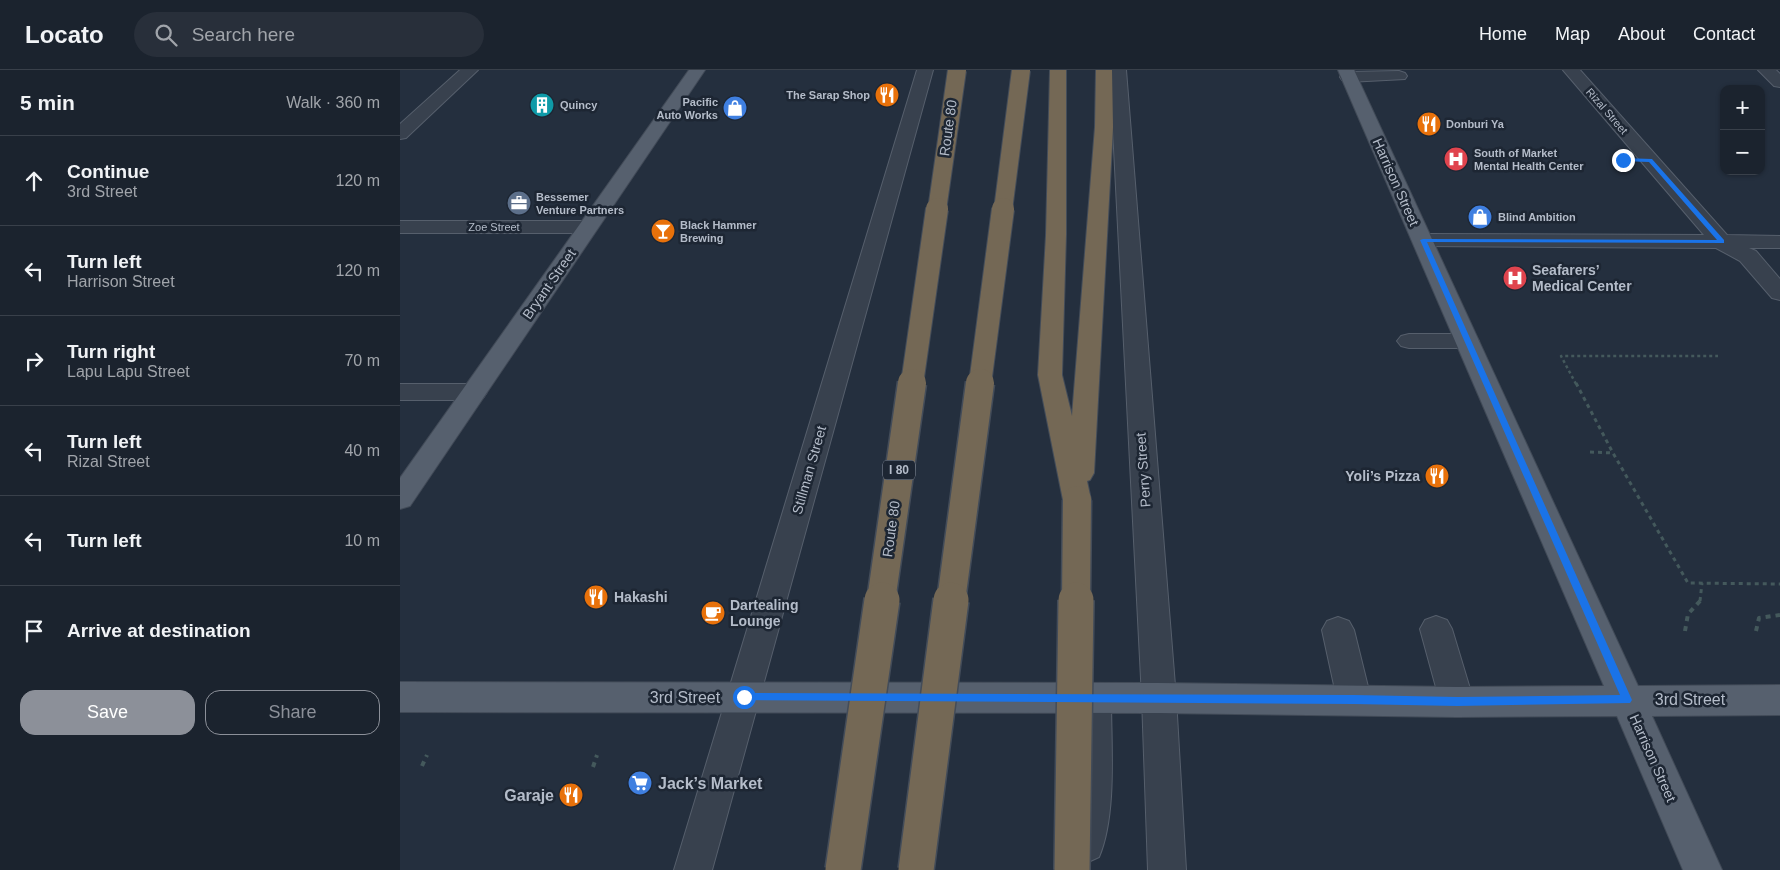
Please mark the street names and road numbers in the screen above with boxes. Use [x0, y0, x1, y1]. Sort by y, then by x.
street label: Rizal Street [1584, 86, 1630, 136]
street label: Route 80 [936, 99, 960, 157]
street label: Harrison Street [1370, 136, 1422, 228]
street label: Zoe Street [468, 221, 520, 233]
street label: Bryant Street [519, 246, 579, 322]
street label: Stillman Street [789, 424, 829, 516]
street label: Perry Street [1132, 432, 1154, 508]
road number: I 80 [883, 460, 915, 480]
street label: Route 80 [879, 500, 903, 558]
street label: 3rd Street [650, 689, 721, 706]
street label: 3rd Street [1655, 691, 1726, 708]
street label: Harrison Street [1627, 712, 1679, 804]

